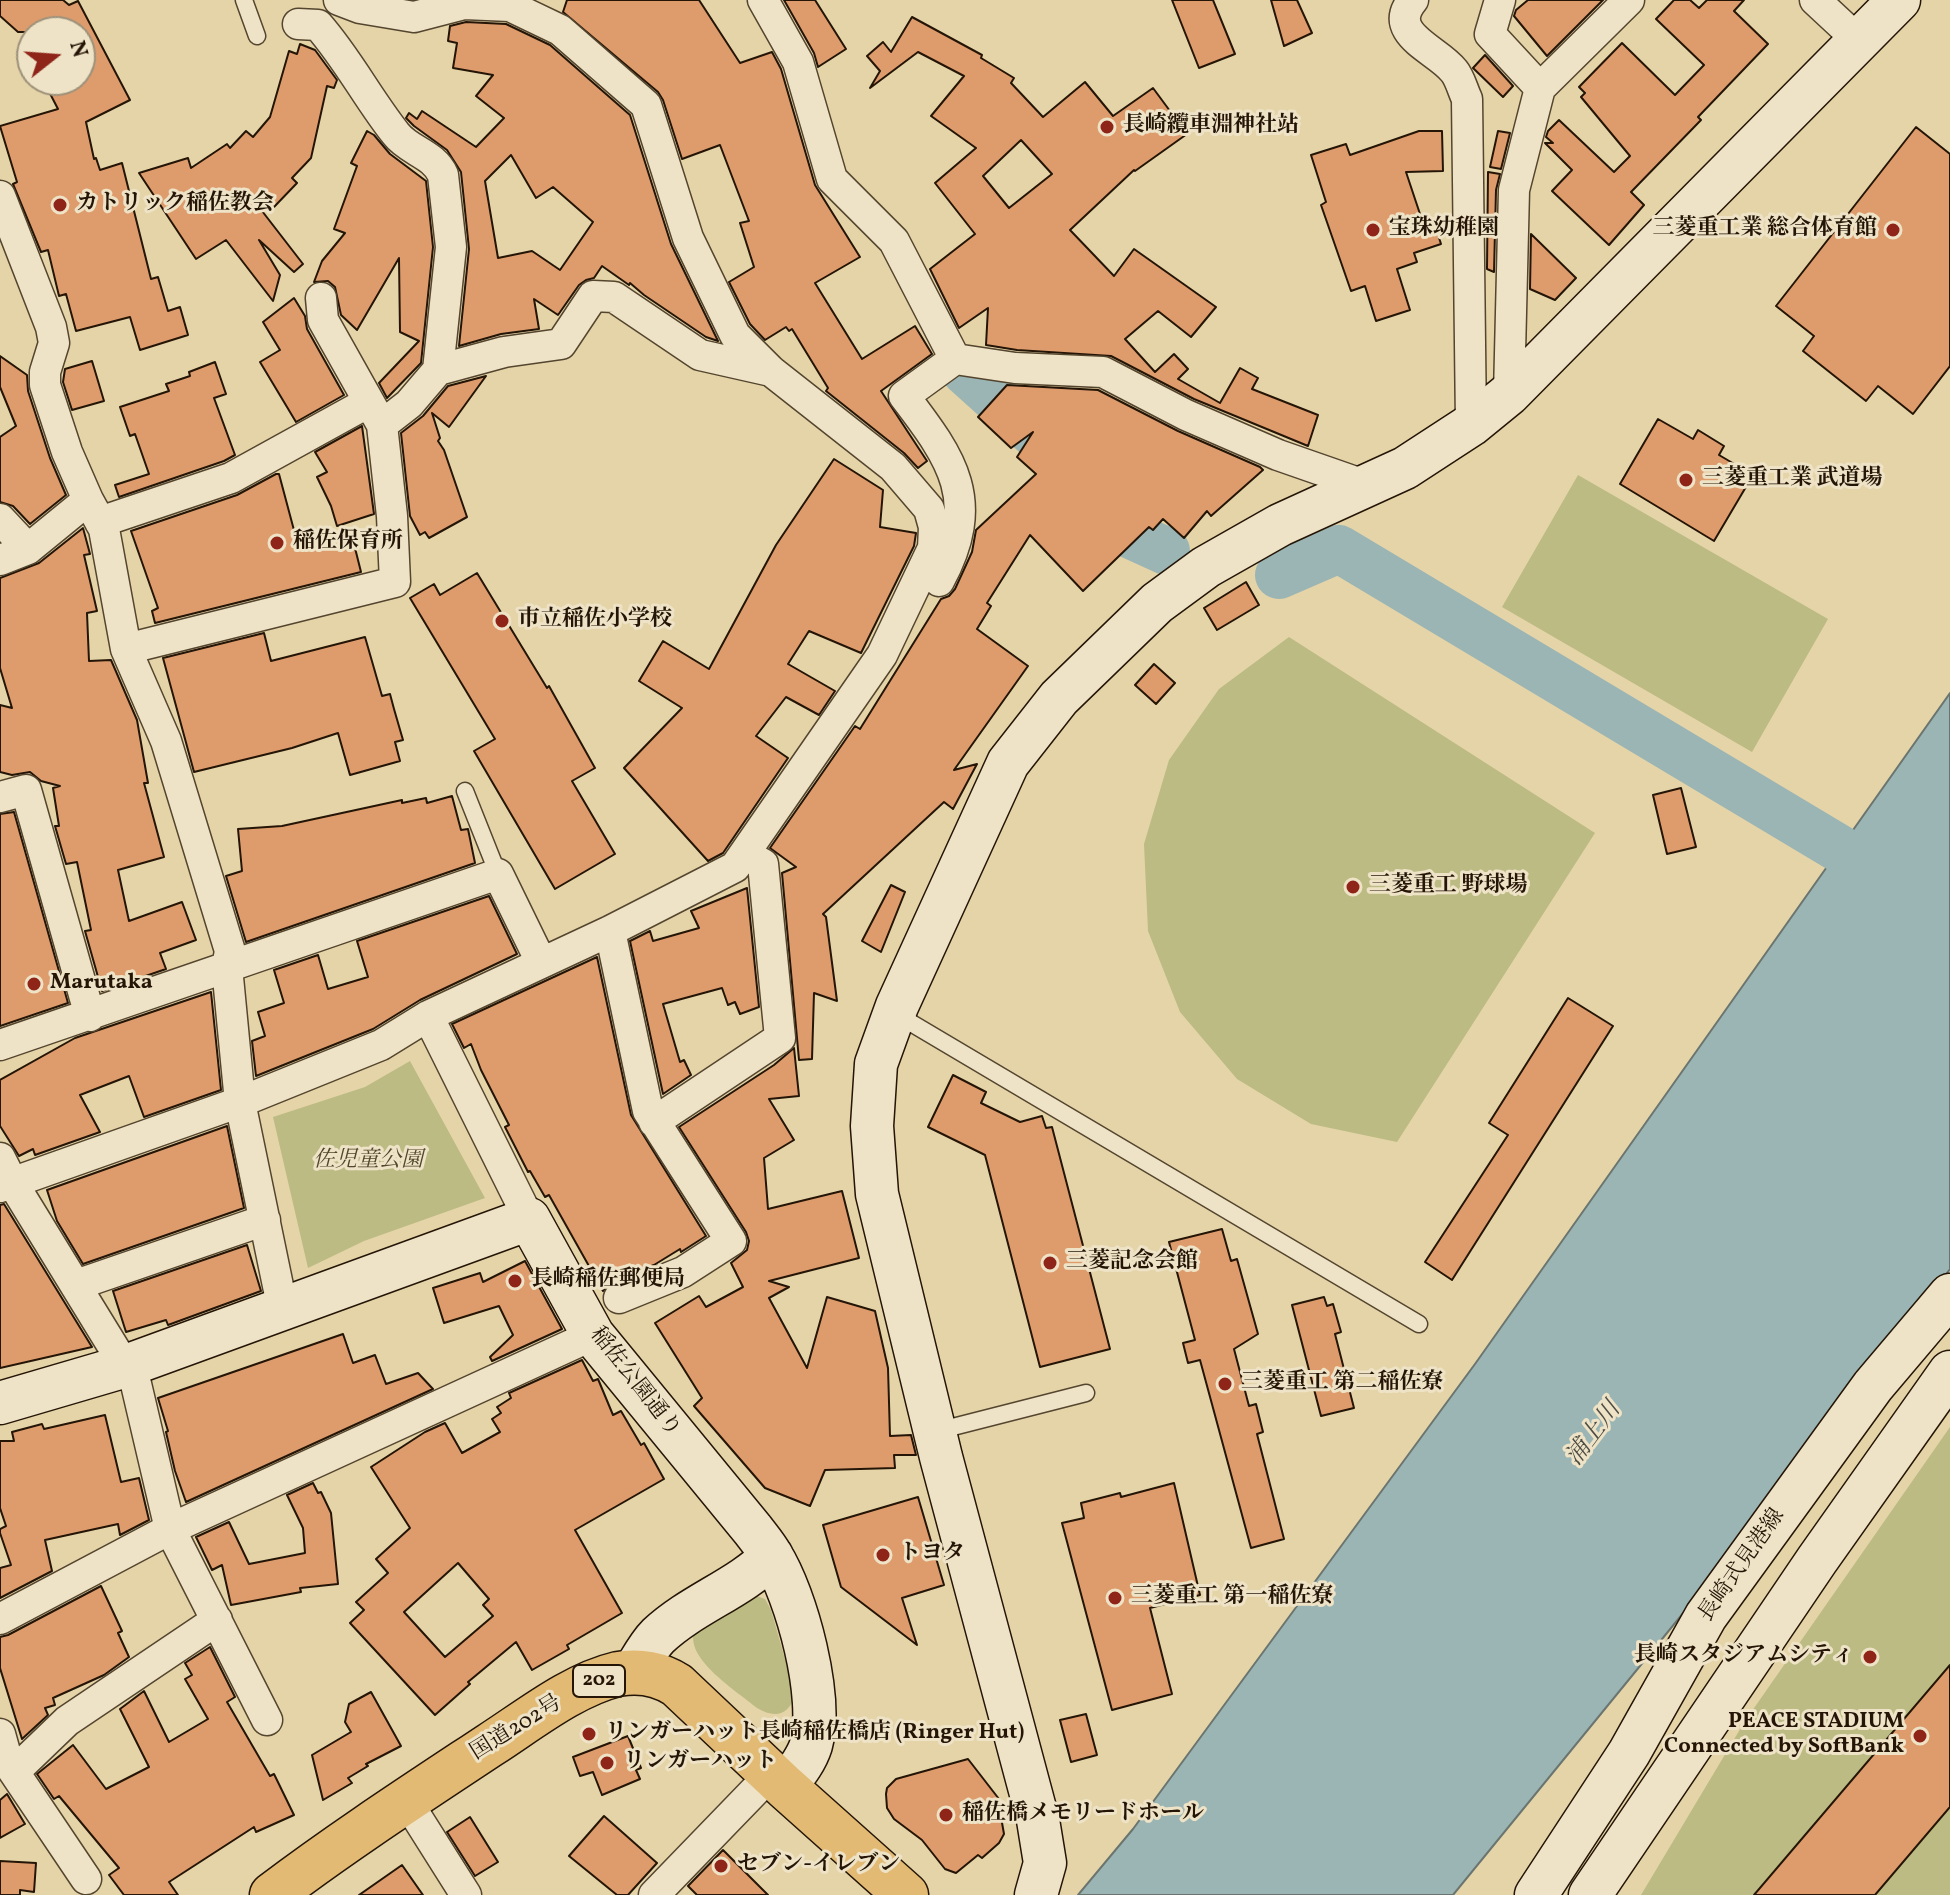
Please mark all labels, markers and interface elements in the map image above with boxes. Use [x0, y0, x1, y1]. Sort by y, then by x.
north arrow [16, 16, 96, 96]
text: N [60, 37, 95, 62]
place label: 長崎纜車淵神社站 [1123, 114, 1299, 140]
marker: 長崎纜車淵神社站 [1098, 118, 1116, 136]
place label: カトリック稲佐教会 [76, 192, 274, 218]
marker: カトリック稲佐教会 [51, 196, 69, 214]
place label: 宝珠幼稚園 [1389, 217, 1499, 243]
place label: 三菱重工業 総合体育館 [1653, 217, 1877, 243]
marker: 宝珠幼稚園 [1364, 221, 1382, 239]
marker: 三菱重工業 総合体育館 [1884, 221, 1902, 239]
place label: 三菱重工業 武道場 [1702, 467, 1882, 493]
marker: 三菱重工業 武道場 [1677, 471, 1695, 489]
place label: 稲佐保育所 [293, 530, 403, 556]
marker: 稲佐保育所 [268, 534, 286, 552]
place label: 市立稲佐小学校 [518, 608, 672, 634]
marker: 市立稲佐小学校 [493, 612, 511, 630]
place label: 三菱重工 野球場 [1369, 874, 1527, 900]
marker: 三菱重工 野球場 [1344, 878, 1362, 896]
place label: Marutaka [50, 971, 153, 997]
marker: Marutaka [25, 975, 43, 993]
park label: 佐児童公園 [313, 1149, 423, 1175]
place label: 三菱記念会館 [1066, 1250, 1198, 1276]
marker: 三菱記念会館 [1041, 1254, 1059, 1272]
place label: 長崎稲佐郵便局 [531, 1268, 685, 1294]
marker: 長崎稲佐郵便局 [506, 1272, 524, 1290]
street label: 稲佐公園通り [583, 1323, 685, 1443]
place label: 三菱重工 第二稲佐寮 [1241, 1371, 1443, 1397]
marker: 三菱重工 第二稲佐寮 [1216, 1375, 1234, 1393]
water label: 浦上川 [1562, 1398, 1628, 1472]
street label: 長崎式見港線 [1694, 1504, 1792, 1628]
place label: トヨタ [899, 1542, 965, 1568]
marker: トヨタ [874, 1546, 892, 1564]
place label: 三菱重工 第一稲佐寮 [1131, 1585, 1333, 1611]
marker: 三菱重工 第一稲佐寮 [1106, 1589, 1124, 1607]
place label: 長崎スタジアムシティ [1634, 1644, 1854, 1670]
marker: 長崎スタジアムシティ [1861, 1648, 1879, 1666]
road number: 202 [573, 1665, 625, 1697]
street label: 国道202号 [466, 1691, 568, 1767]
place label: PEACE STADIUM Connected by SoftBank [1664, 1710, 1904, 1762]
place label: リンガーハット長崎稲佐橋店 (Ringer Hut) [605, 1721, 1024, 1747]
marker: リンガーハット長崎稲佐橋店 (Ringer Hut) [580, 1725, 598, 1743]
marker: PEACE STADIUM Connected by SoftBank [1911, 1727, 1929, 1745]
place label: リンガーハット [623, 1750, 777, 1776]
marker: リンガーハット [598, 1754, 616, 1772]
place label: 稲佐橋メモリードホール [962, 1802, 1204, 1828]
marker: 稲佐橋メモリードホール [937, 1806, 955, 1824]
place label: セブン-イレブン [737, 1853, 900, 1879]
marker: セブン-イレブン [712, 1857, 730, 1875]

